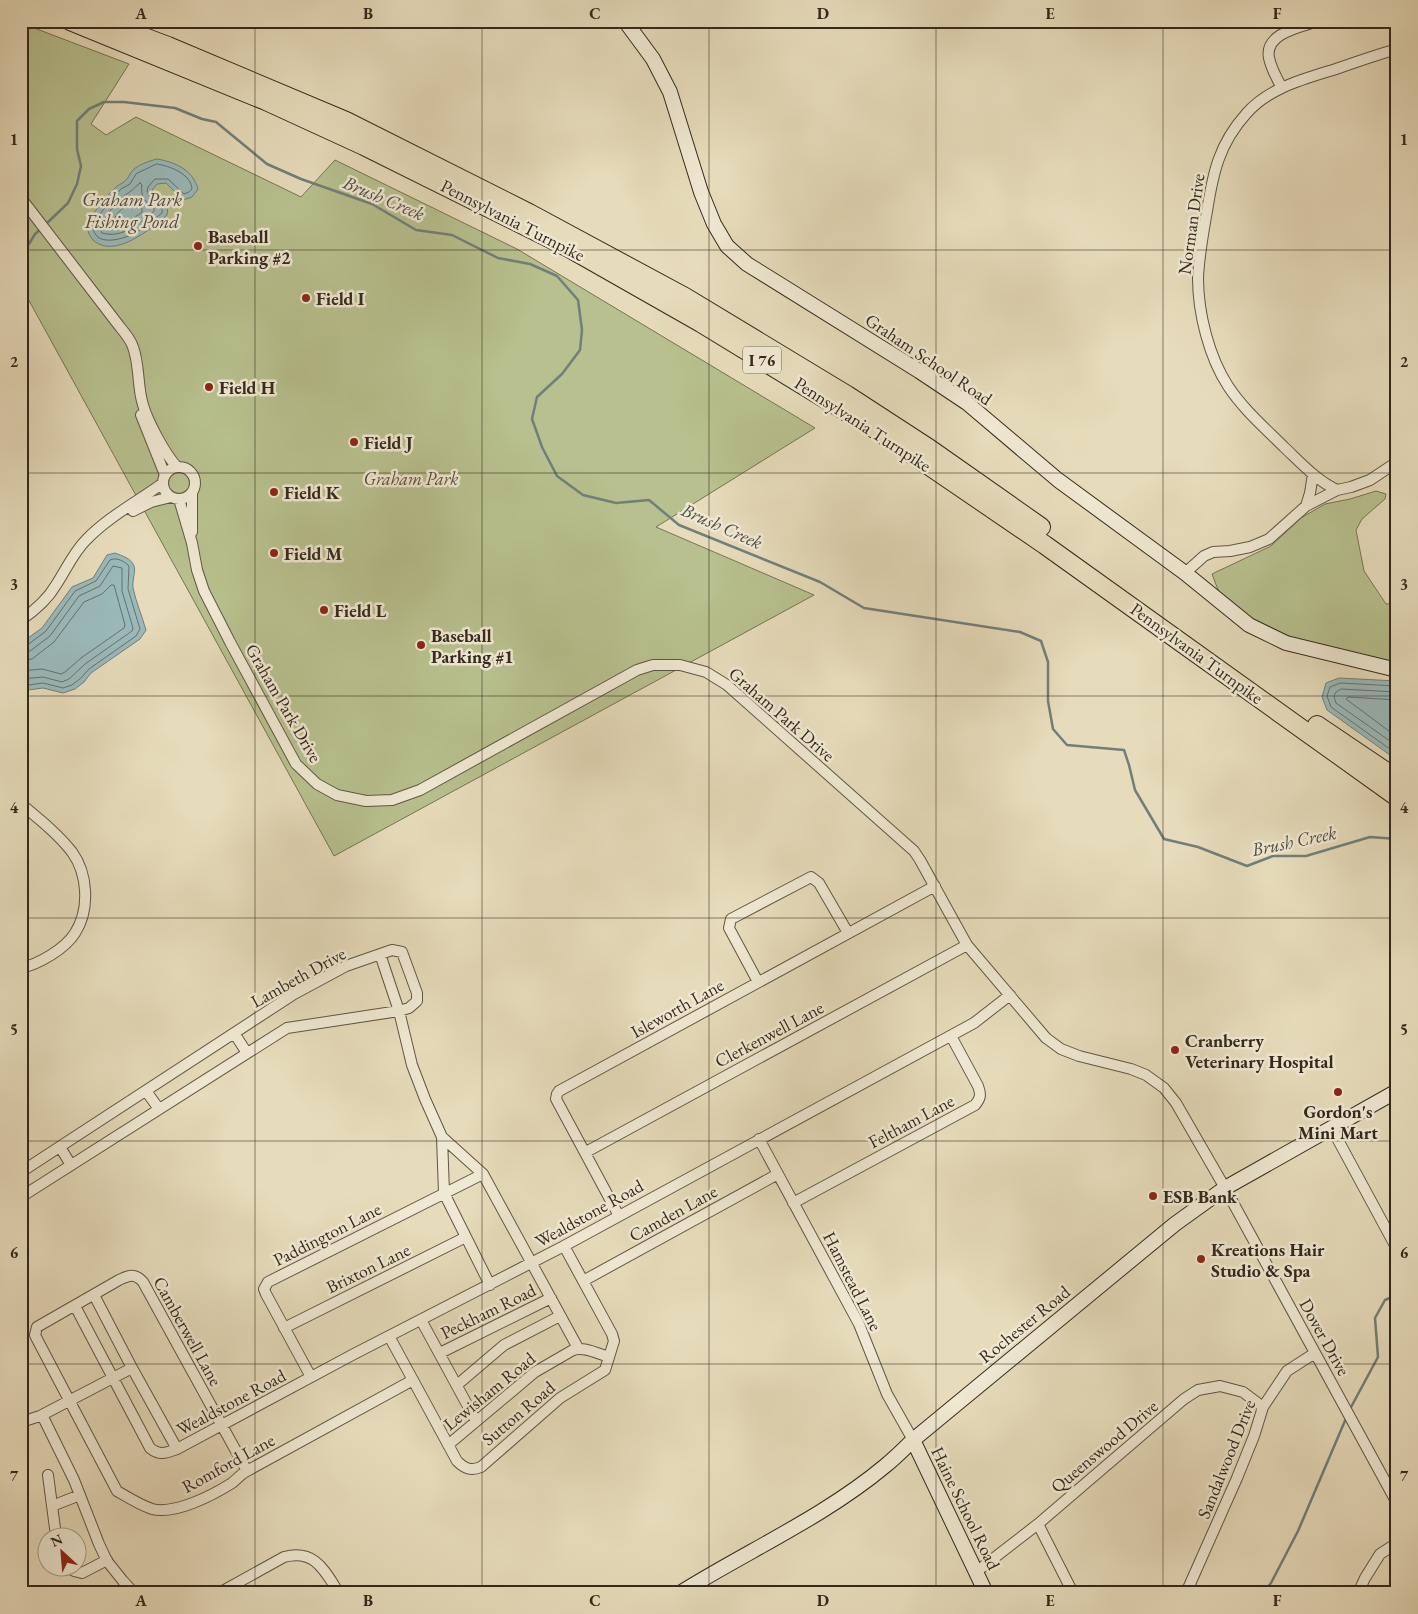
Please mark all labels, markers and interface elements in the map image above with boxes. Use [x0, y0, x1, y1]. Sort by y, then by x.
text: A [134, 3, 147, 24]
text: B [363, 3, 373, 24]
text: C [589, 3, 601, 24]
text: D [817, 3, 829, 24]
text: E [1045, 3, 1055, 24]
text: F [1273, 3, 1282, 24]
text: 1 [10, 129, 18, 150]
text: 1 [1400, 129, 1408, 150]
water label: Brush Creek [339, 169, 429, 226]
street label: Norman Drive [1173, 172, 1209, 276]
street label: Pennsylvania Turnpike [437, 174, 589, 266]
water label: Graham Park Fishing Pond [82, 187, 182, 234]
place label: Baseball Parking #2 [208, 225, 291, 269]
marker: Baseball Parking #2 [192, 240, 204, 252]
place label: Field I [316, 287, 365, 310]
marker: Field I [300, 292, 312, 304]
street label: Graham School Road [861, 308, 998, 411]
road number: I 76 [743, 346, 781, 374]
text: 2 [10, 351, 19, 372]
text: 2 [1400, 351, 1409, 372]
street label: Pennsylvania Turnpike [790, 371, 936, 477]
place label: Field H [219, 376, 276, 399]
marker: Field H [203, 381, 215, 393]
place label: Field J [364, 431, 413, 454]
marker: Field J [348, 436, 360, 448]
park label: Graham Park [364, 467, 458, 490]
place label: Field K [284, 481, 340, 504]
marker: Field K [268, 486, 280, 498]
water label: Brush Creek [677, 497, 767, 555]
place label: Field M [284, 542, 343, 565]
marker: Field M [268, 547, 280, 559]
text: 3 [10, 574, 18, 595]
text: 3 [1400, 574, 1408, 595]
street label: Pennsylvania Turnpike [1126, 597, 1268, 709]
place label: Field L [334, 599, 387, 622]
marker: Field L [318, 604, 330, 616]
place label: Baseball Parking #1 [431, 624, 514, 668]
marker: Baseball Parking #1 [415, 639, 427, 651]
street label: Graham Park Drive [241, 640, 327, 766]
street label: Graham Park Drive [724, 662, 840, 766]
text: 4 [10, 797, 19, 818]
text: 4 [1400, 797, 1409, 818]
water label: Brush Creek [1248, 820, 1339, 862]
street label: Lambeth Drive [247, 941, 349, 1013]
street label: Isleworth Lane [626, 973, 728, 1043]
street label: Clerkenwell Lane [711, 996, 827, 1072]
text: 5 [10, 1019, 18, 1040]
text: 5 [1400, 1019, 1408, 1040]
place label: Cranberry Veterinary Hospital [1185, 1029, 1334, 1073]
marker: Cranberry Veterinary Hospital [1169, 1044, 1181, 1056]
marker: Gordon's Mini Mart [1332, 1086, 1344, 1098]
street label: Feltham Lane [864, 1089, 958, 1153]
place label: Gordon's Mini Mart [1298, 1100, 1378, 1144]
street label: Wealdstone Road [531, 1173, 648, 1252]
street label: Camden Lane [625, 1179, 721, 1247]
place label: ESB Bank [1163, 1185, 1238, 1208]
marker: ESB Bank [1147, 1190, 1159, 1202]
street label: Paddington Lane [269, 1197, 385, 1271]
street label: Hamstead Lane [818, 1228, 888, 1334]
street label: Brixton Lane [322, 1238, 414, 1298]
place label: Kreations Hair Studio & Spa [1211, 1238, 1325, 1282]
text: 6 [10, 1242, 19, 1263]
text: 6 [1400, 1242, 1409, 1263]
marker: Kreations Hair Studio & Spa [1195, 1253, 1207, 1265]
street label: Camberwell Lane [148, 1272, 228, 1390]
street label: Peckham Road [437, 1278, 540, 1344]
street label: Rochester Road [974, 1280, 1075, 1368]
street label: Dover Drive [1294, 1294, 1356, 1380]
street label: Lewisham Road [438, 1346, 540, 1435]
street label: Wealdstone Road [172, 1363, 290, 1440]
street label: Sutton Road [477, 1375, 560, 1450]
street label: Queenswood Drive [1046, 1394, 1162, 1498]
street label: Sandalwood Drive [1192, 1396, 1260, 1522]
street label: Romford Lane [177, 1428, 279, 1498]
street label: Haine School Road [926, 1443, 1006, 1574]
text: 7 [10, 1465, 19, 1486]
text: 7 [1400, 1465, 1409, 1486]
north arrow [38, 1526, 88, 1576]
text: N [47, 1529, 66, 1551]
text: A [134, 1590, 147, 1611]
text: B [363, 1590, 373, 1611]
text: C [589, 1590, 601, 1611]
text: D [817, 1590, 829, 1611]
text: E [1045, 1590, 1055, 1611]
text: F [1273, 1590, 1282, 1611]

